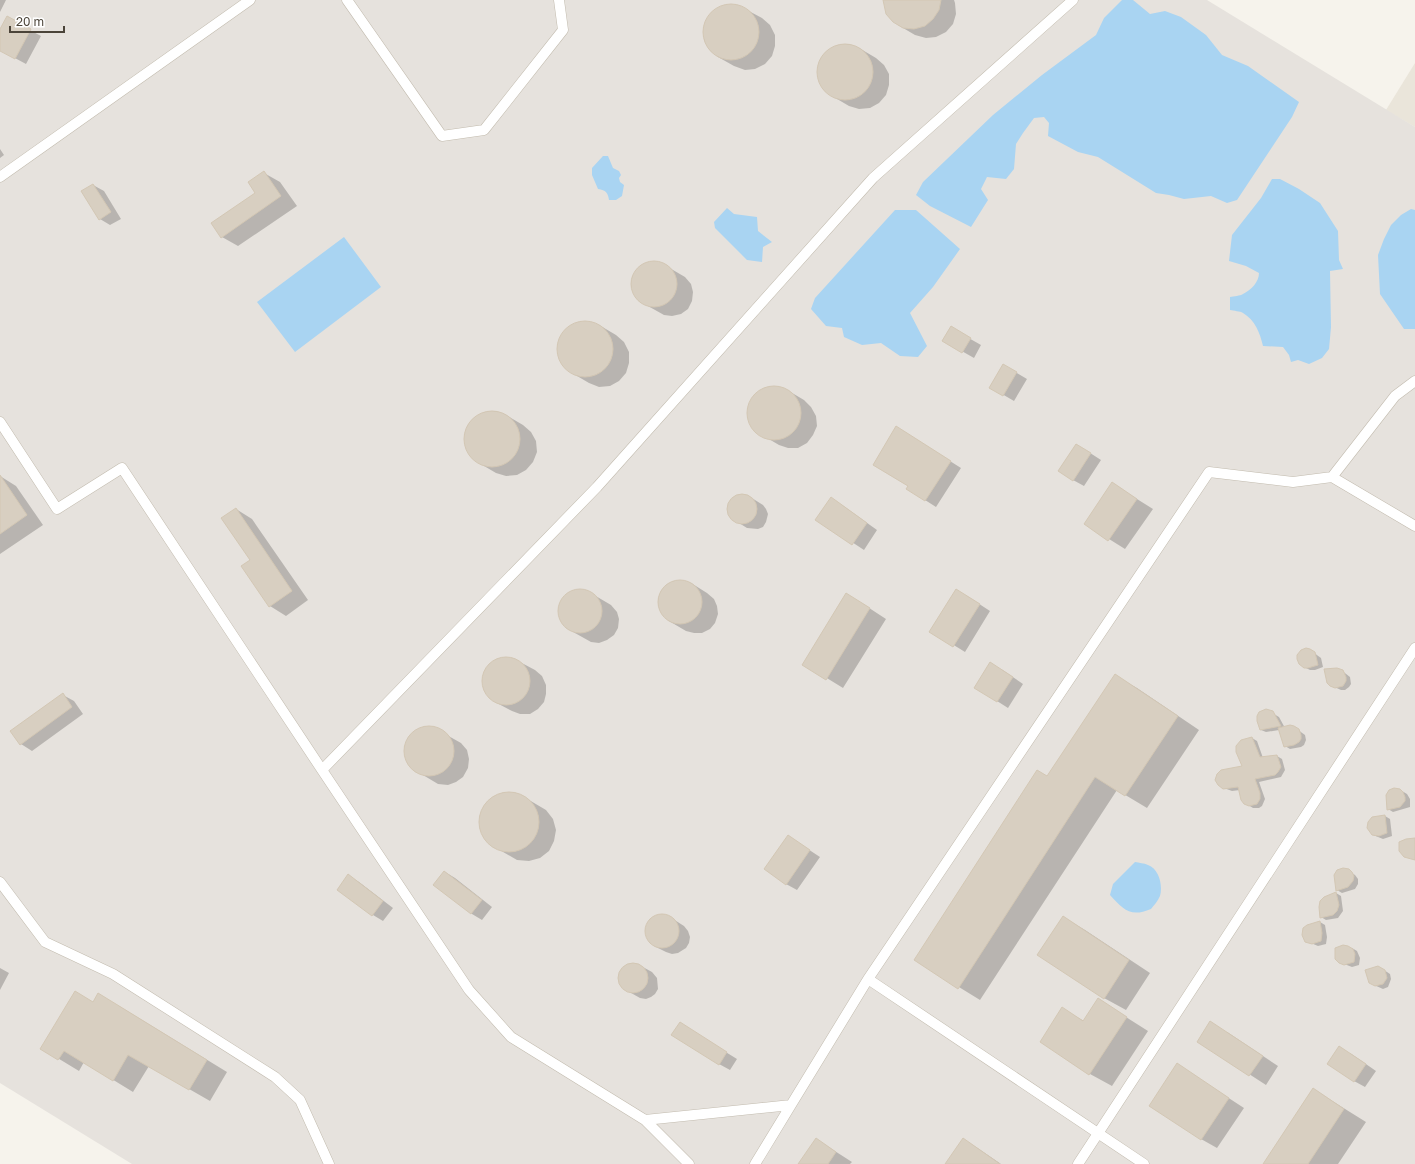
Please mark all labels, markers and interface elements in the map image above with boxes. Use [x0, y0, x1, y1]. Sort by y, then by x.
scale bar [10, 8, 64, 34]
text: 20 m [16, 14, 44, 29]

